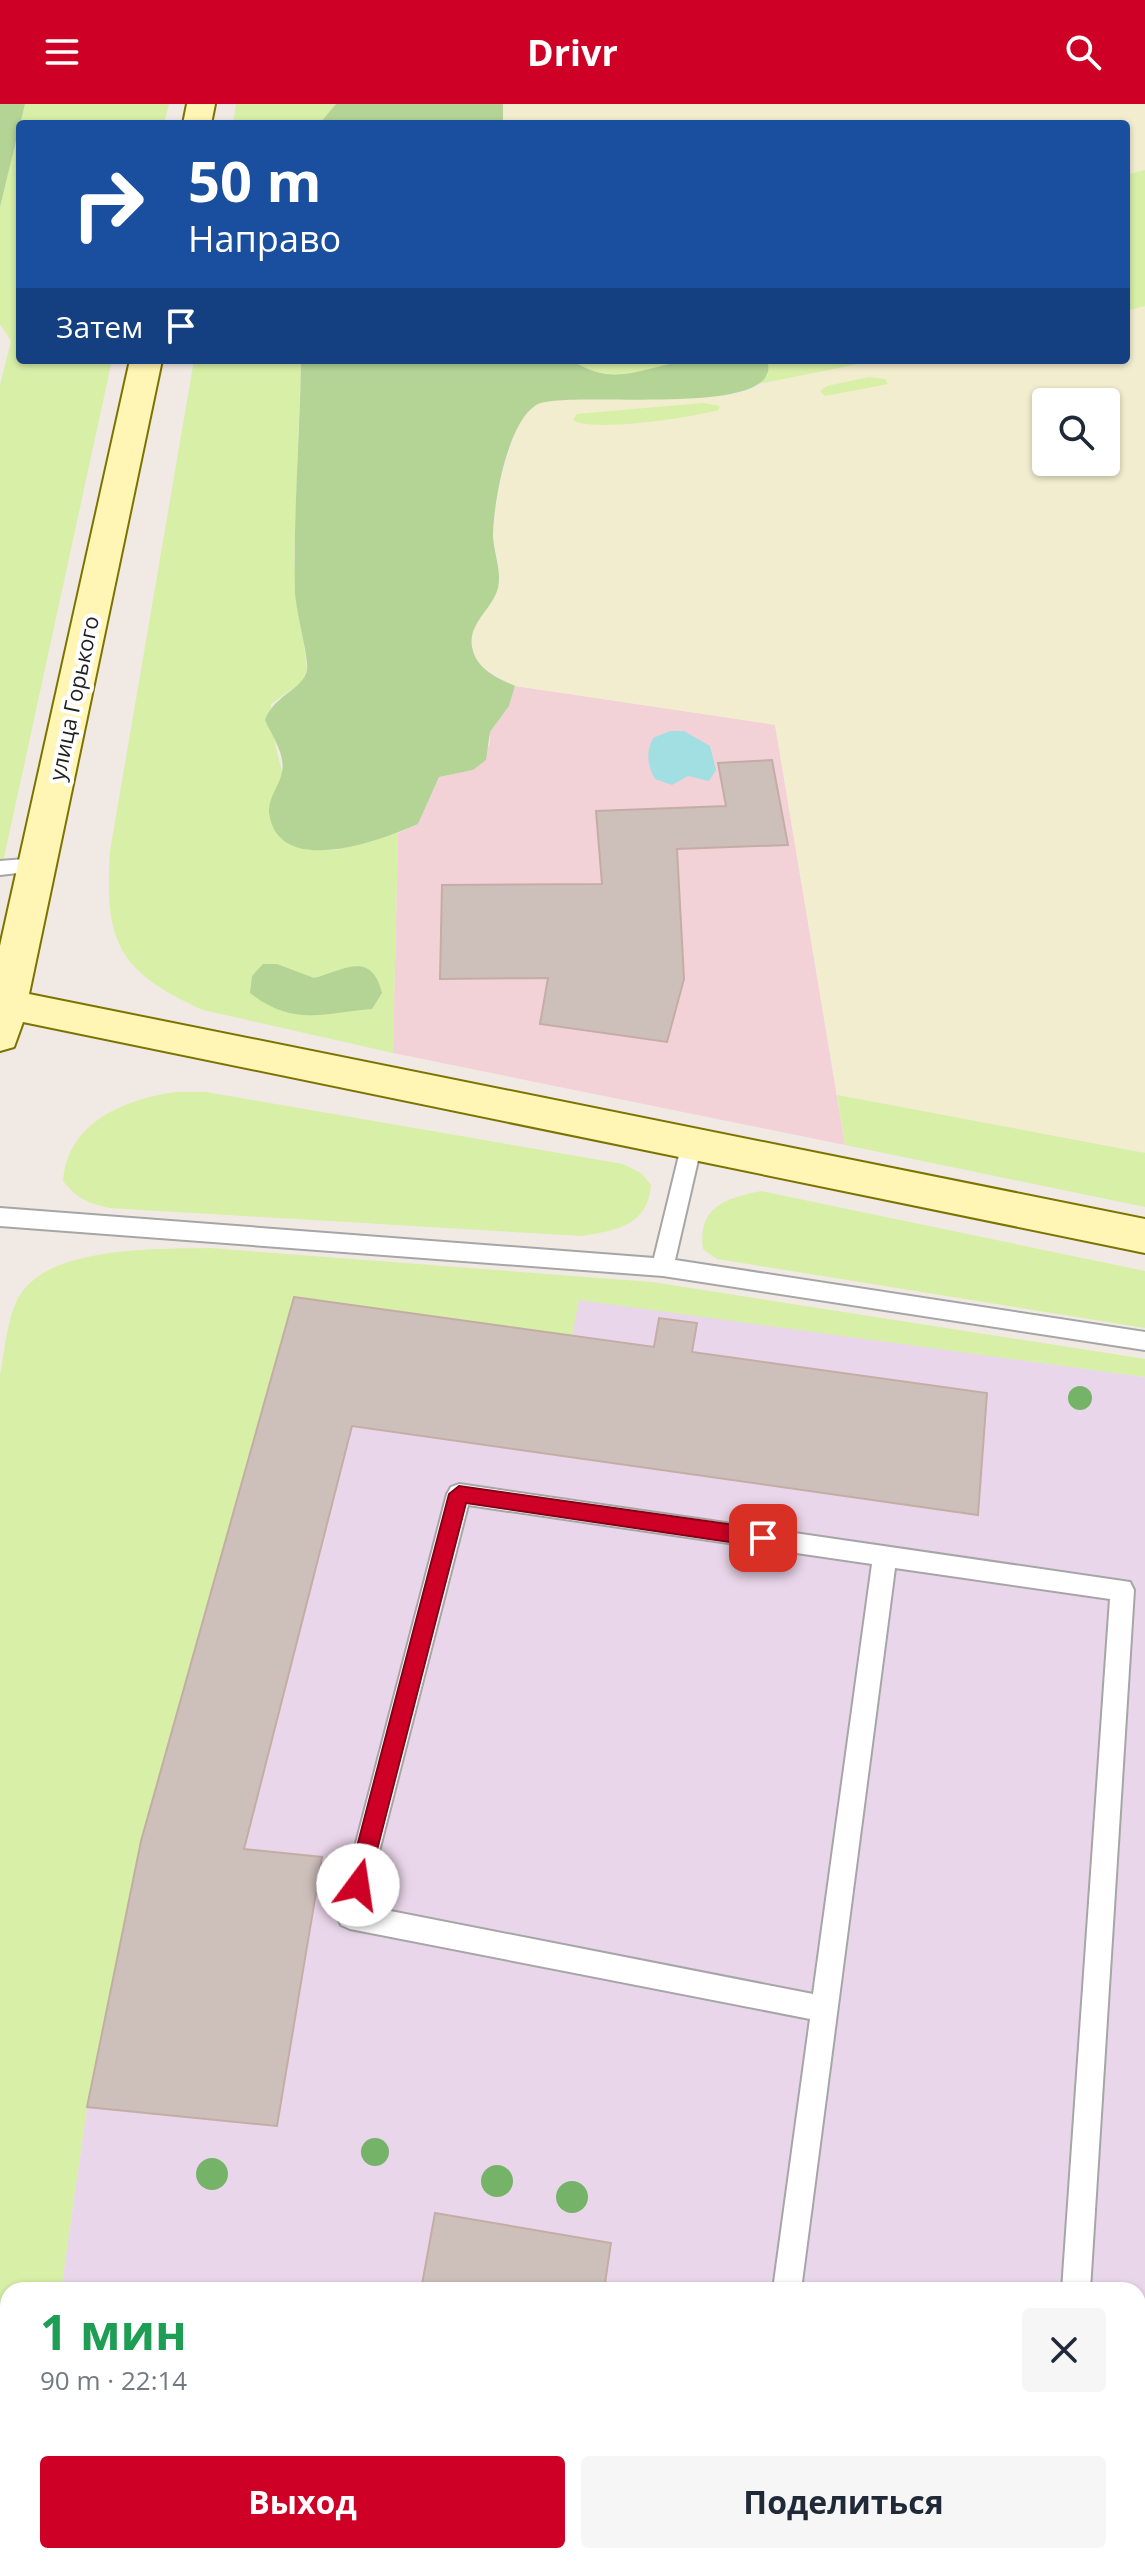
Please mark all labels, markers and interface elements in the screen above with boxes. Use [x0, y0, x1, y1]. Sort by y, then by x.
text: Drivr [527, 28, 618, 77]
icon: menu [40, 30, 84, 74]
icon: search [1061, 30, 1105, 74]
text: 50 m [188, 142, 322, 218]
icon: right [56, 152, 160, 256]
text: Направо [188, 214, 341, 263]
icon: arrive [159, 304, 203, 348]
text: Затем [56, 306, 143, 347]
map controls [1032, 388, 1120, 476]
button: search [1032, 388, 1120, 476]
street label: улица Горького [41, 613, 105, 783]
pin [729, 1504, 797, 1572]
icon: arrive [741, 1516, 785, 1560]
position arrow [316, 1843, 400, 1927]
text: 1 мин [40, 2299, 187, 2364]
button: close [1022, 2308, 1106, 2392]
text: 90 m · 22:14 [40, 2362, 187, 2398]
button: Выход [40, 2456, 565, 2548]
button: Поделиться [581, 2456, 1106, 2548]

